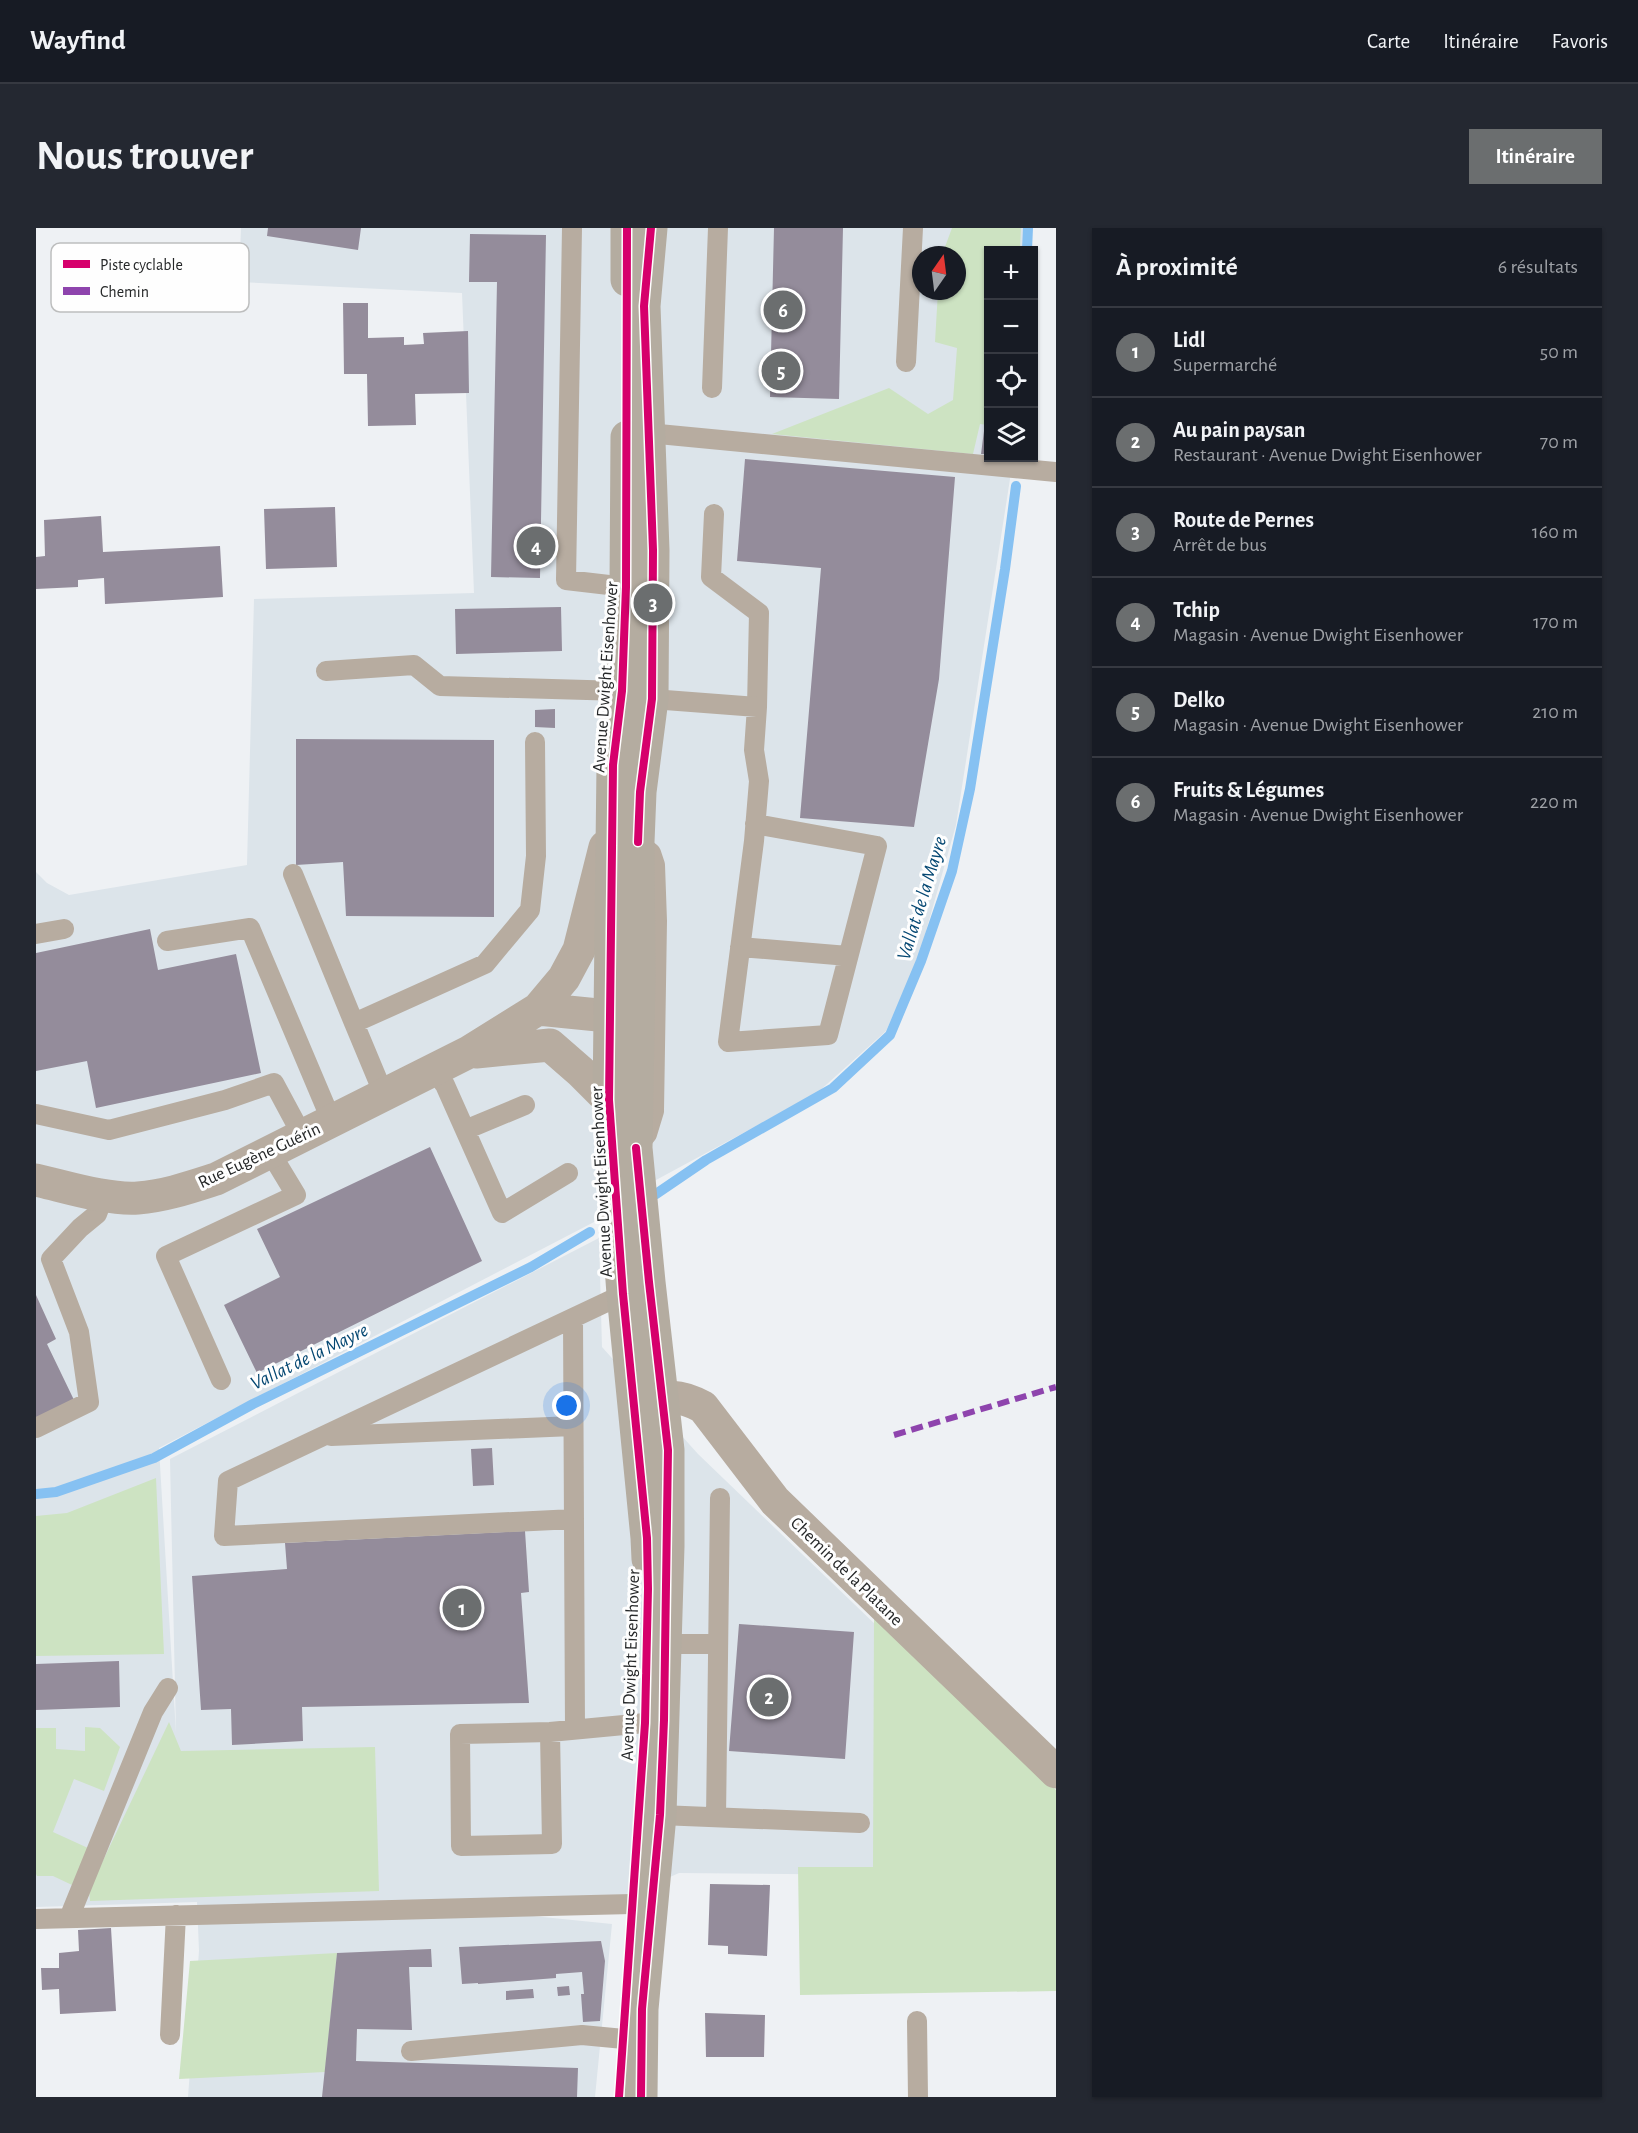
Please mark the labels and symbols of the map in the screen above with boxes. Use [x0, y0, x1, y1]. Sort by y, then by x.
legend [51, 243, 249, 312]
north arrow [912, 246, 966, 300]
text: Piste cyclable [100, 257, 183, 274]
text: Chemin [100, 284, 149, 300]
pin: 6 [764, 288, 802, 332]
pin: 5 [762, 348, 800, 394]
pin: 4 [516, 524, 556, 568]
pin: 3 [634, 580, 672, 626]
street label: Avenue Dwight Eisenhower [590, 581, 622, 773]
water label: Vallat de la Mayre [894, 834, 950, 962]
street label: Avenue Dwight Eisenhower [588, 1086, 616, 1278]
street label: Rue Eugène Guérin [196, 1120, 323, 1192]
water label: Vallat de la Mayre [248, 1320, 372, 1394]
your location [552, 1391, 581, 1420]
street label: Chemin de la Platane [787, 1514, 906, 1630]
street label: Avenue Dwight Eisenhower [619, 1569, 643, 1761]
pin: 1 [442, 1586, 482, 1630]
pin: 2 [750, 1674, 788, 1720]

